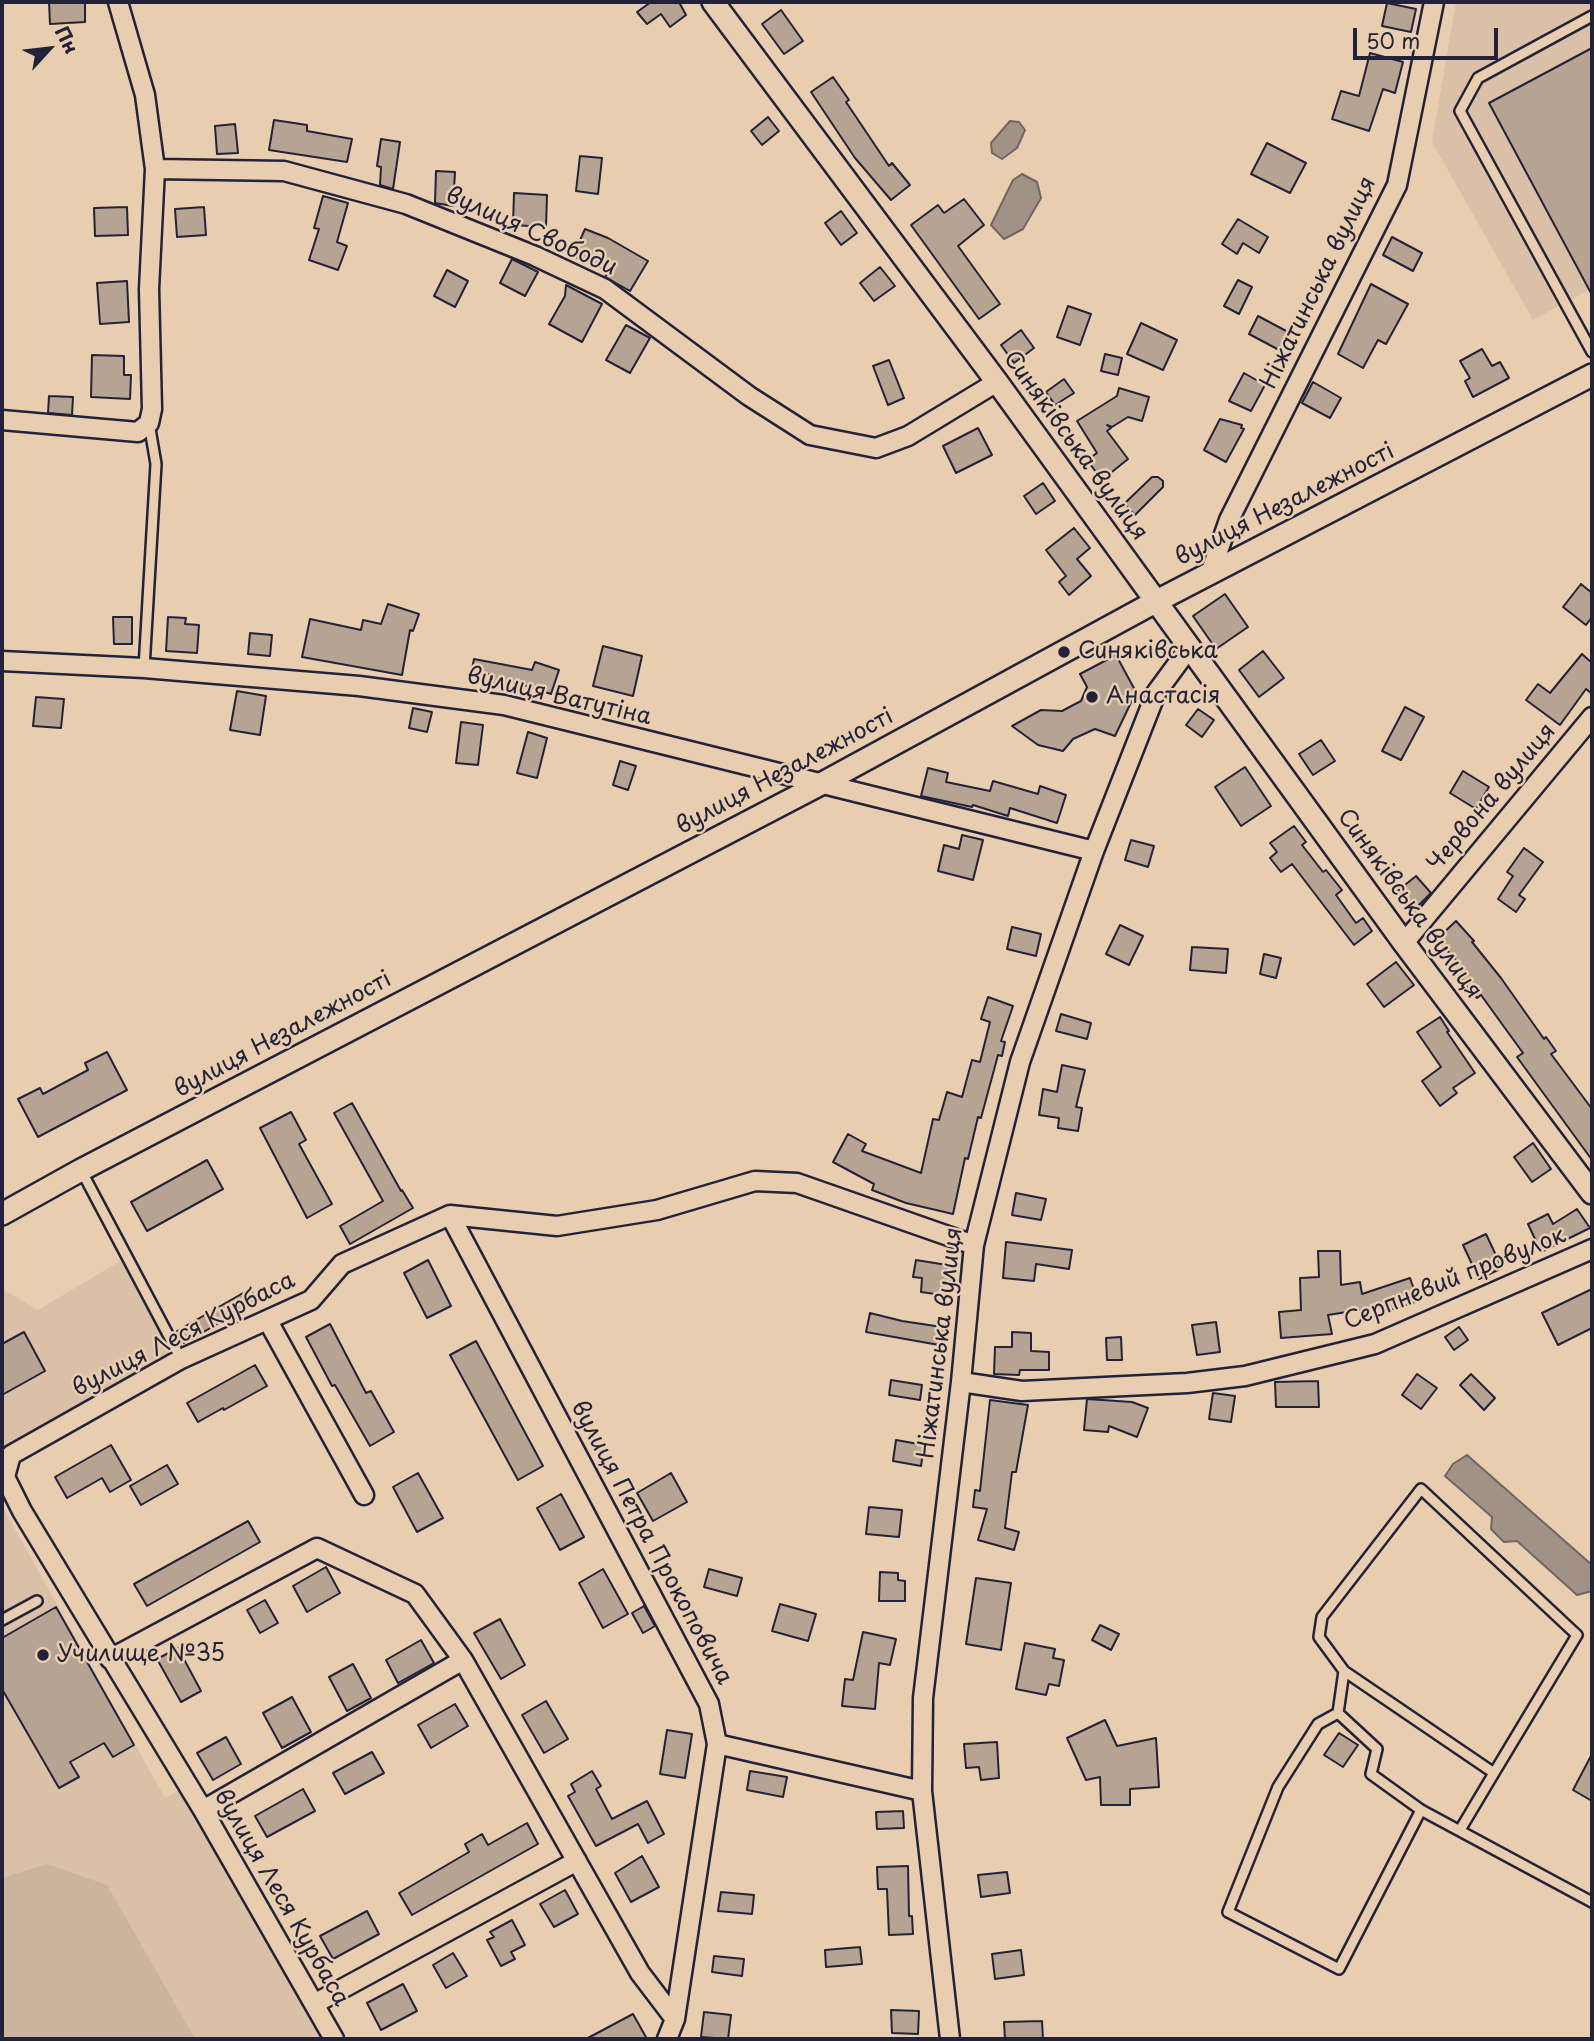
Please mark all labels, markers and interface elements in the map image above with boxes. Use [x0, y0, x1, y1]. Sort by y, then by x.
north arrow [14, 14, 84, 84]
scale bar [1356, 14, 1501, 58]
text: Пн [49, 21, 86, 58]
text: 50 m [1366, 24, 1420, 56]
street label: Ніжатинська вулиця [1256, 172, 1382, 394]
street label: вулиця Свободи [441, 182, 621, 282]
street label: Синяківська вулиця [997, 346, 1153, 546]
street label: вулиця Незалежності [1171, 438, 1399, 572]
place label: Синяківська [1078, 638, 1218, 666]
marker: Синяківська [1056, 644, 1072, 660]
street label: вулиця Ватутіна [464, 662, 654, 732]
place label: Анастасія [1106, 683, 1220, 711]
marker: Анастасія [1084, 689, 1100, 705]
street label: вулиця Незалежності [672, 703, 898, 841]
street label: Червона вулиця [1422, 718, 1562, 878]
street label: Синяківська вулиця [1331, 804, 1487, 1004]
street label: вулиця Незалежності [170, 966, 396, 1104]
street label: Серпневий провулок [1340, 1222, 1570, 1336]
street label: Ніжатинська вулиця [913, 1226, 969, 1460]
street label: вулиця Леся Курбаса [68, 1267, 300, 1403]
street label: вулиця Петра Прокоповича [564, 1396, 738, 1690]
place label: Училище №35 [57, 1641, 225, 1669]
marker: Училище №35 [35, 1647, 51, 1663]
street label: вулиця Леся Курбаса [208, 1785, 354, 2011]

